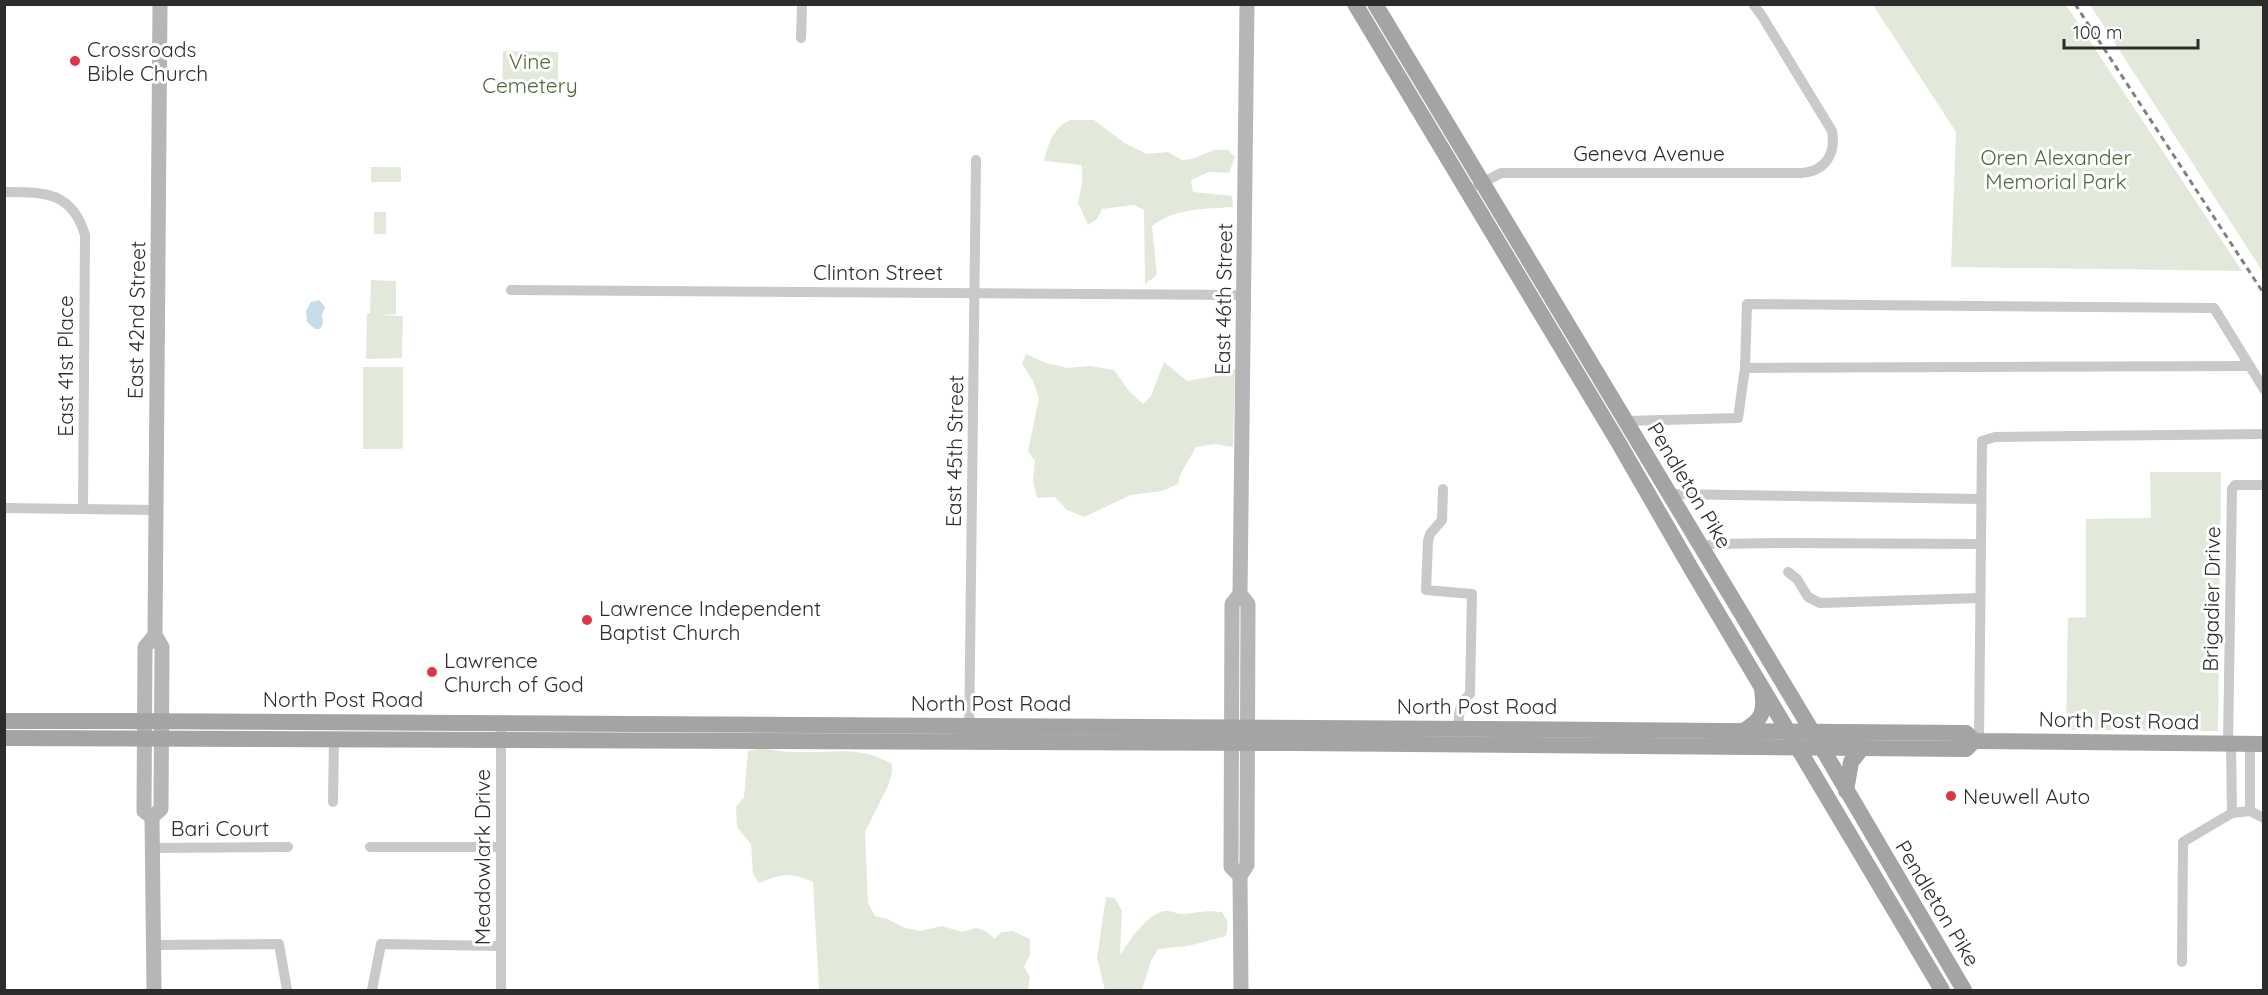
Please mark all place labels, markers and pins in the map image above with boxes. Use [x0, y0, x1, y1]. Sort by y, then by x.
place label: Crossroads Bible Church [87, 36, 208, 86]
marker: Crossroads Bible Church [68, 54, 82, 68]
place label: Lawrence Independent Baptist Church [599, 595, 821, 645]
marker: Lawrence Independent Baptist Church [580, 613, 594, 627]
place label: Lawrence Church of God [444, 647, 584, 697]
marker: Lawrence Church of God [425, 665, 439, 679]
place label: Neuwell Auto [1963, 783, 2090, 809]
marker: Neuwell Auto [1944, 789, 1958, 803]

